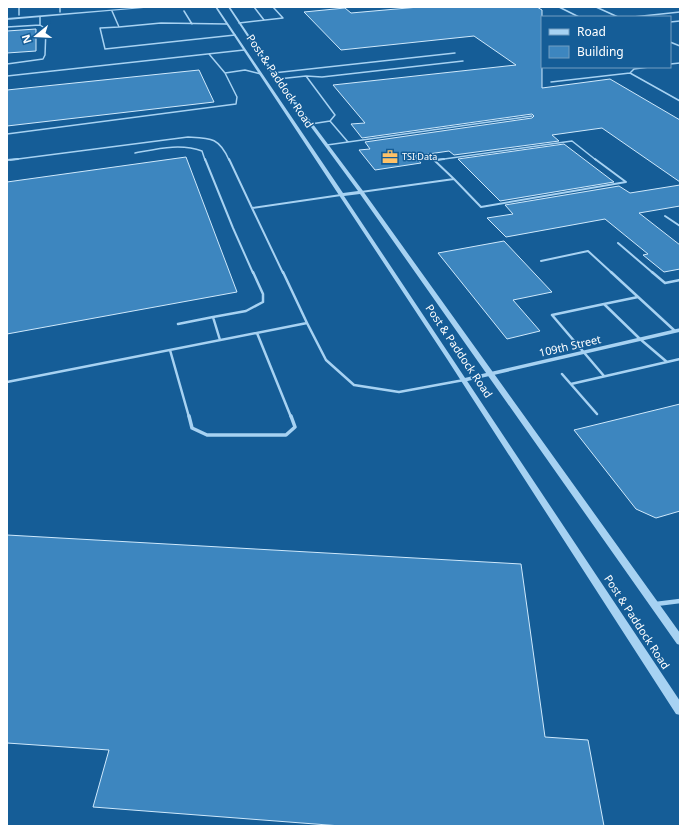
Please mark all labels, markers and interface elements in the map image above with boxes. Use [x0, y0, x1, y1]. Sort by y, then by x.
north arrow [16, 16, 56, 56]
legend [541, 16, 671, 68]
text: Road [577, 23, 606, 40]
street label: Post & Paddock Road [244, 31, 317, 130]
text: N [17, 33, 35, 46]
text: Building [577, 43, 624, 60]
office icon: TSI Data [381, 148, 399, 166]
place label: TSI Data [402, 150, 437, 163]
street label: Post & Paddock Road [423, 301, 496, 400]
street label: 109th Street [537, 331, 602, 360]
street label: Post & Paddock Road [601, 572, 674, 672]

